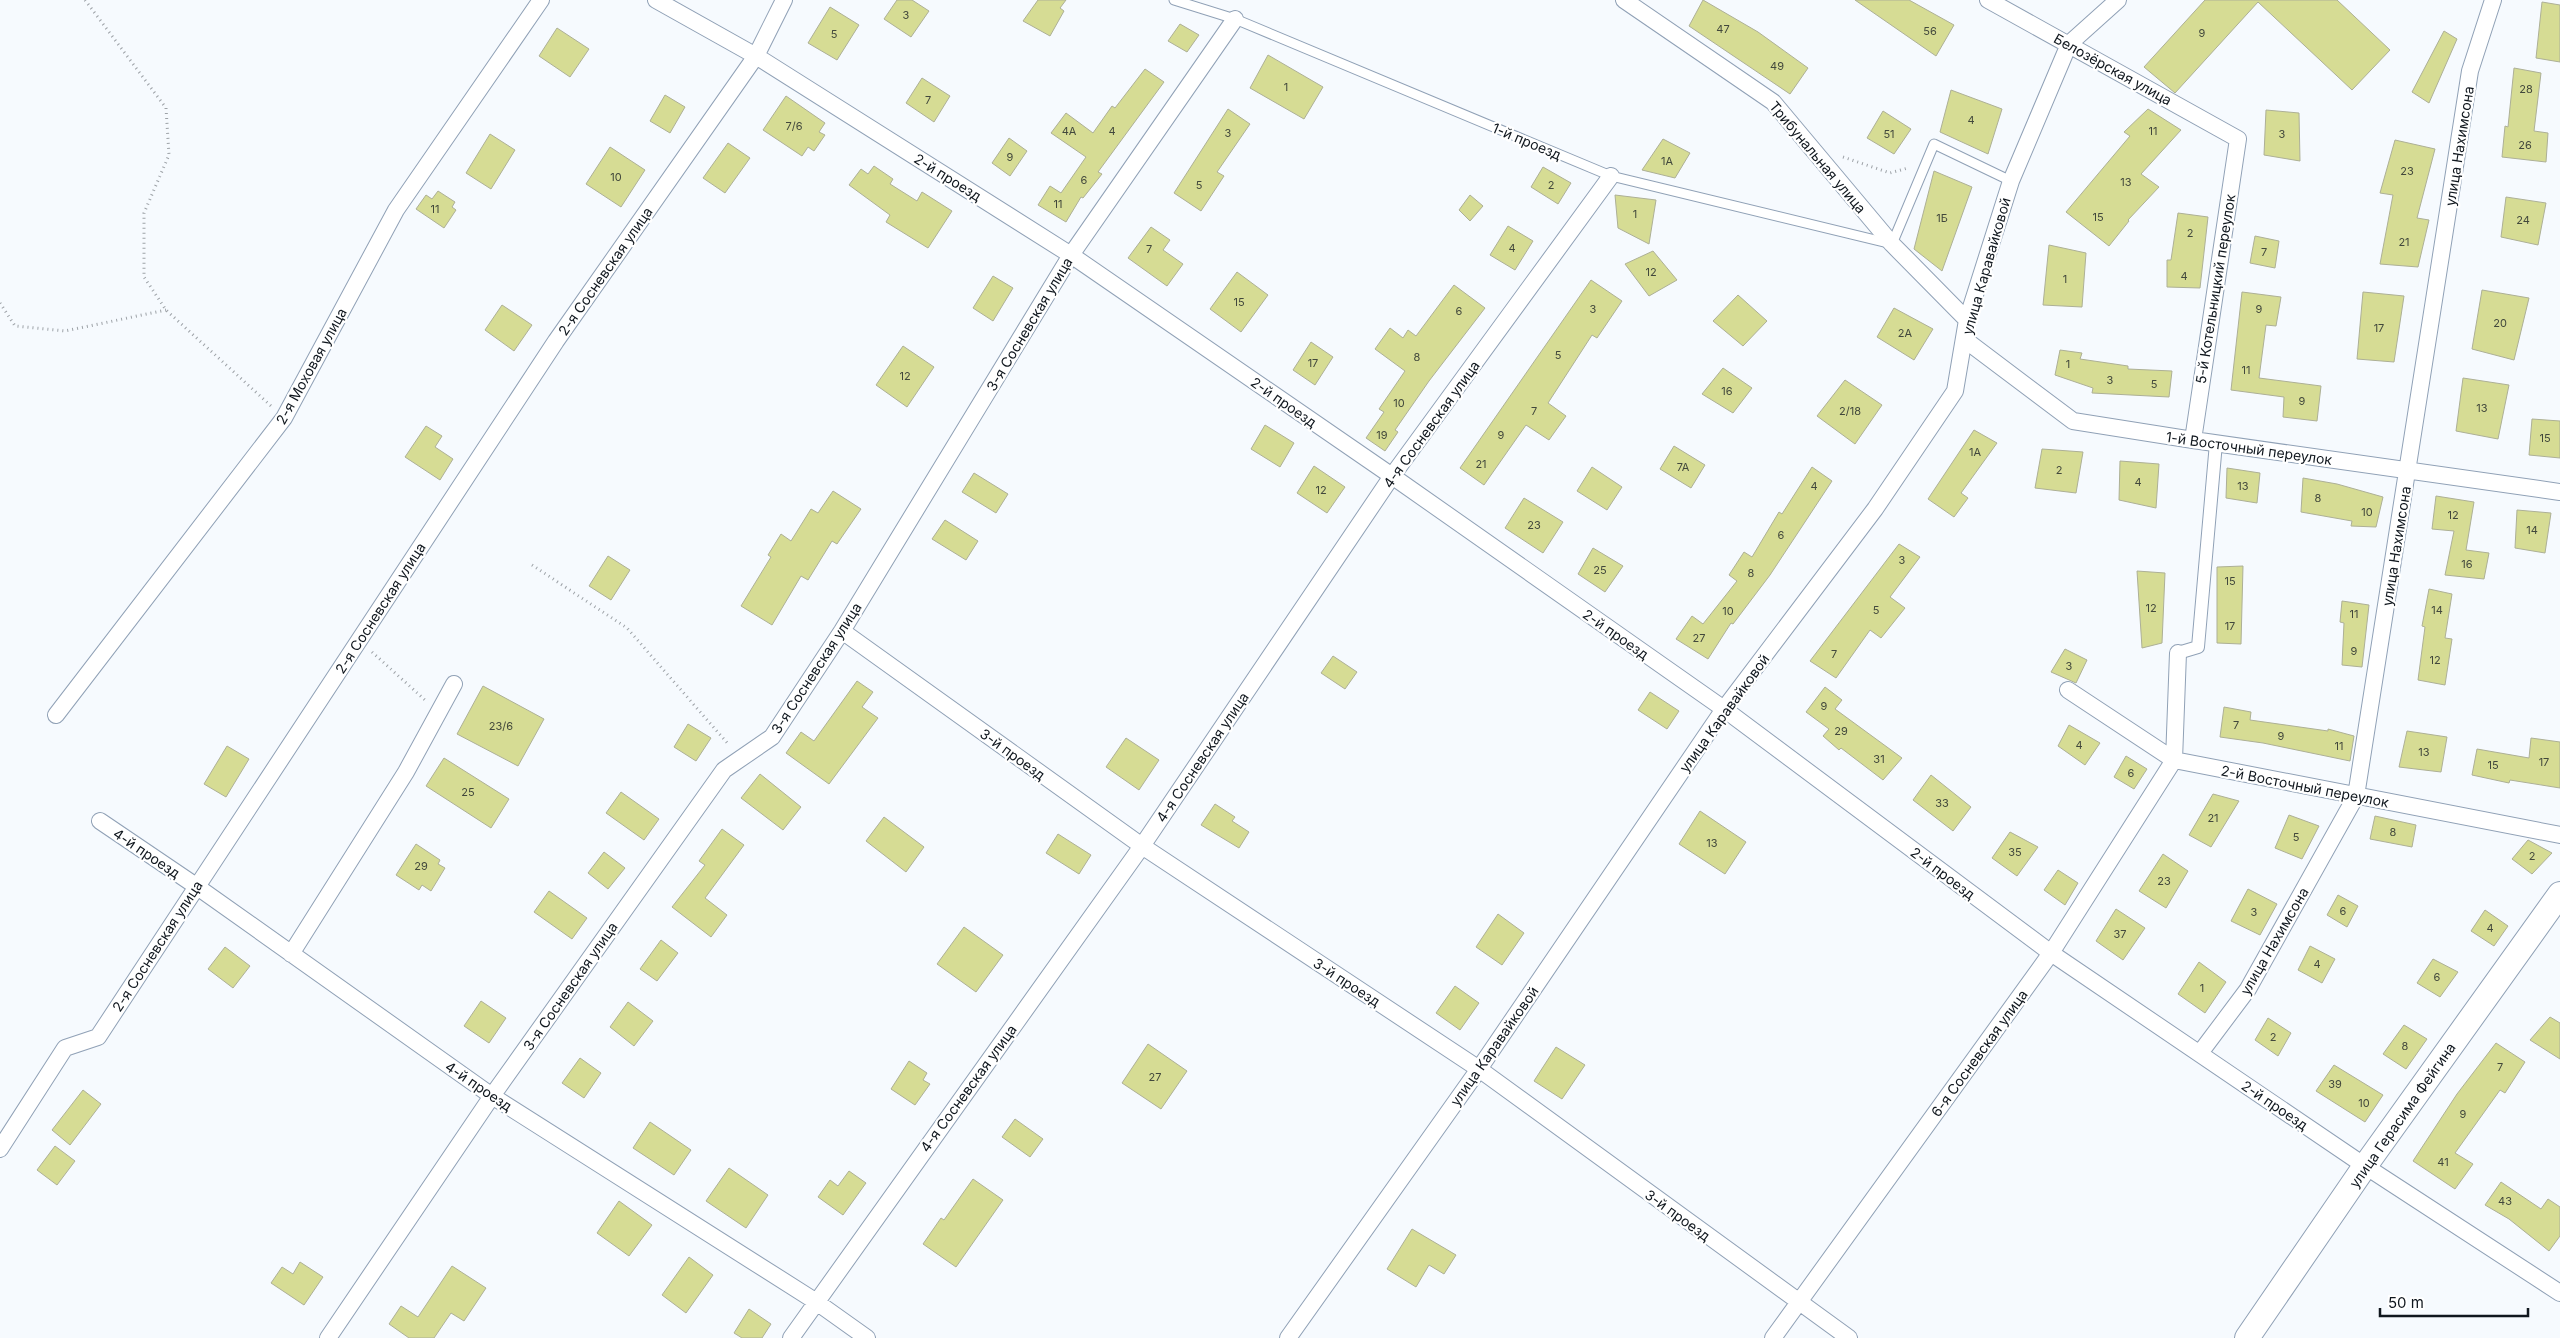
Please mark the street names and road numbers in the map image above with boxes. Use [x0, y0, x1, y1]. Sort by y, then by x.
street label: Белозёрская улица [2051, 30, 2175, 108]
street label: улица Нахимсона [2441, 85, 2477, 207]
street label: Трибунальная улица [1766, 98, 1870, 216]
street label: 1-й проезд [1490, 119, 1564, 163]
street label: 2-й проезд [911, 150, 985, 205]
street label: 5-й Котельницкий переулок [2192, 193, 2238, 385]
street label: улица Каравайковой [1958, 195, 2014, 337]
street label: 2-я Сосневская улица [554, 204, 656, 338]
street label: 3-я Сосневская улица [982, 254, 1076, 394]
street label: 2-я Моховая улица [272, 305, 350, 427]
street label: 4-я Сосневская улица [1379, 357, 1483, 491]
street label: 2-й проезд [1248, 373, 1320, 431]
street label: 1-й Восточный переулок [2165, 428, 2334, 468]
street label: улица Нахимсона [2378, 485, 2414, 607]
street label: 2-я Сосневская улица [331, 539, 429, 677]
street label: 3-я Сосневская улица [767, 599, 865, 737]
street label: 2-й проезд [1580, 605, 1652, 663]
street label: улица Каравайковой [1675, 651, 1773, 775]
street label: 4-я Сосневская улица [1152, 689, 1252, 825]
street label: 3-й проезд [977, 725, 1049, 783]
street label: 2-й Восточный переулок [2220, 761, 2391, 811]
street label: 4-й проезд [110, 824, 184, 882]
street label: 2-й проезд [1907, 843, 1979, 903]
street label: 2-я Сосневская улица [108, 877, 206, 1015]
street label: улица Нахимсона [2236, 884, 2312, 998]
street label: 3-я Сосневская улица [519, 919, 621, 1053]
street label: 3-й проезд [1310, 954, 1384, 1010]
street label: улица Каравайковой [1446, 983, 1542, 1109]
street label: 6-я Сосневская улица [1927, 986, 2031, 1120]
street label: 4-я Сосневская улица [916, 1021, 1020, 1155]
street label: улица Герасима Фейгина [2345, 1039, 2459, 1191]
street label: 4-й проезд [442, 1057, 516, 1115]
street label: 2-й проезд [2239, 1077, 2312, 1133]
street label: 3-й проезд [1642, 1186, 1714, 1244]

